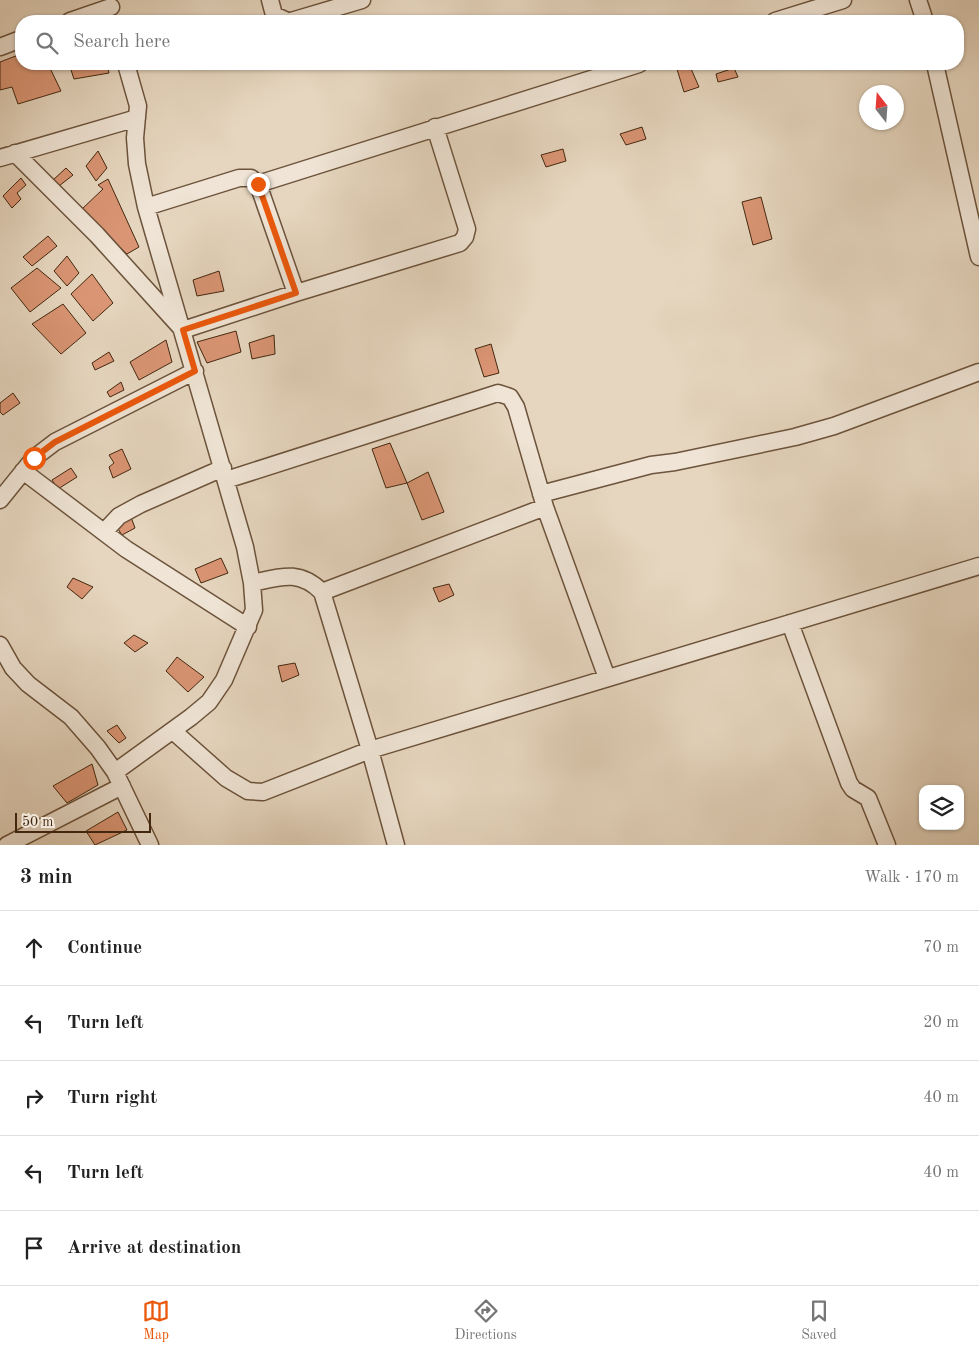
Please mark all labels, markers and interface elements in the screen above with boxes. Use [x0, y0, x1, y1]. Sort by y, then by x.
search box [15, 15, 964, 70]
icon: search [33, 29, 61, 57]
text: Search here [73, 33, 170, 52]
north arrow [859, 85, 904, 130]
route end [247, 173, 270, 196]
route start [23, 447, 46, 470]
map controls [919, 785, 964, 830]
button: layers [919, 785, 964, 830]
scale bar [15, 810, 151, 833]
text: 50 m [22, 815, 53, 829]
text: 3 min [20, 867, 73, 888]
text: Walk · 170 m [864, 870, 959, 886]
icon: ahead [20, 934, 48, 962]
text: Continue [67, 939, 142, 958]
text: 70 m [923, 940, 959, 956]
icon: left [20, 1009, 48, 1037]
text: Turn left [67, 1014, 144, 1033]
text: 20 m [923, 1015, 959, 1031]
icon: right [20, 1084, 48, 1112]
text: Turn right [67, 1089, 157, 1108]
text: 40 m [923, 1090, 959, 1106]
icon: left [20, 1159, 48, 1187]
text: Turn left [67, 1164, 144, 1183]
text: 40 m [923, 1165, 959, 1181]
icon: arrive [20, 1234, 48, 1262]
text: Arrive at destination [67, 1239, 241, 1258]
tab: Map [142, 1297, 170, 1344]
tab: Directions [455, 1297, 517, 1344]
tab: Saved [801, 1297, 837, 1344]

